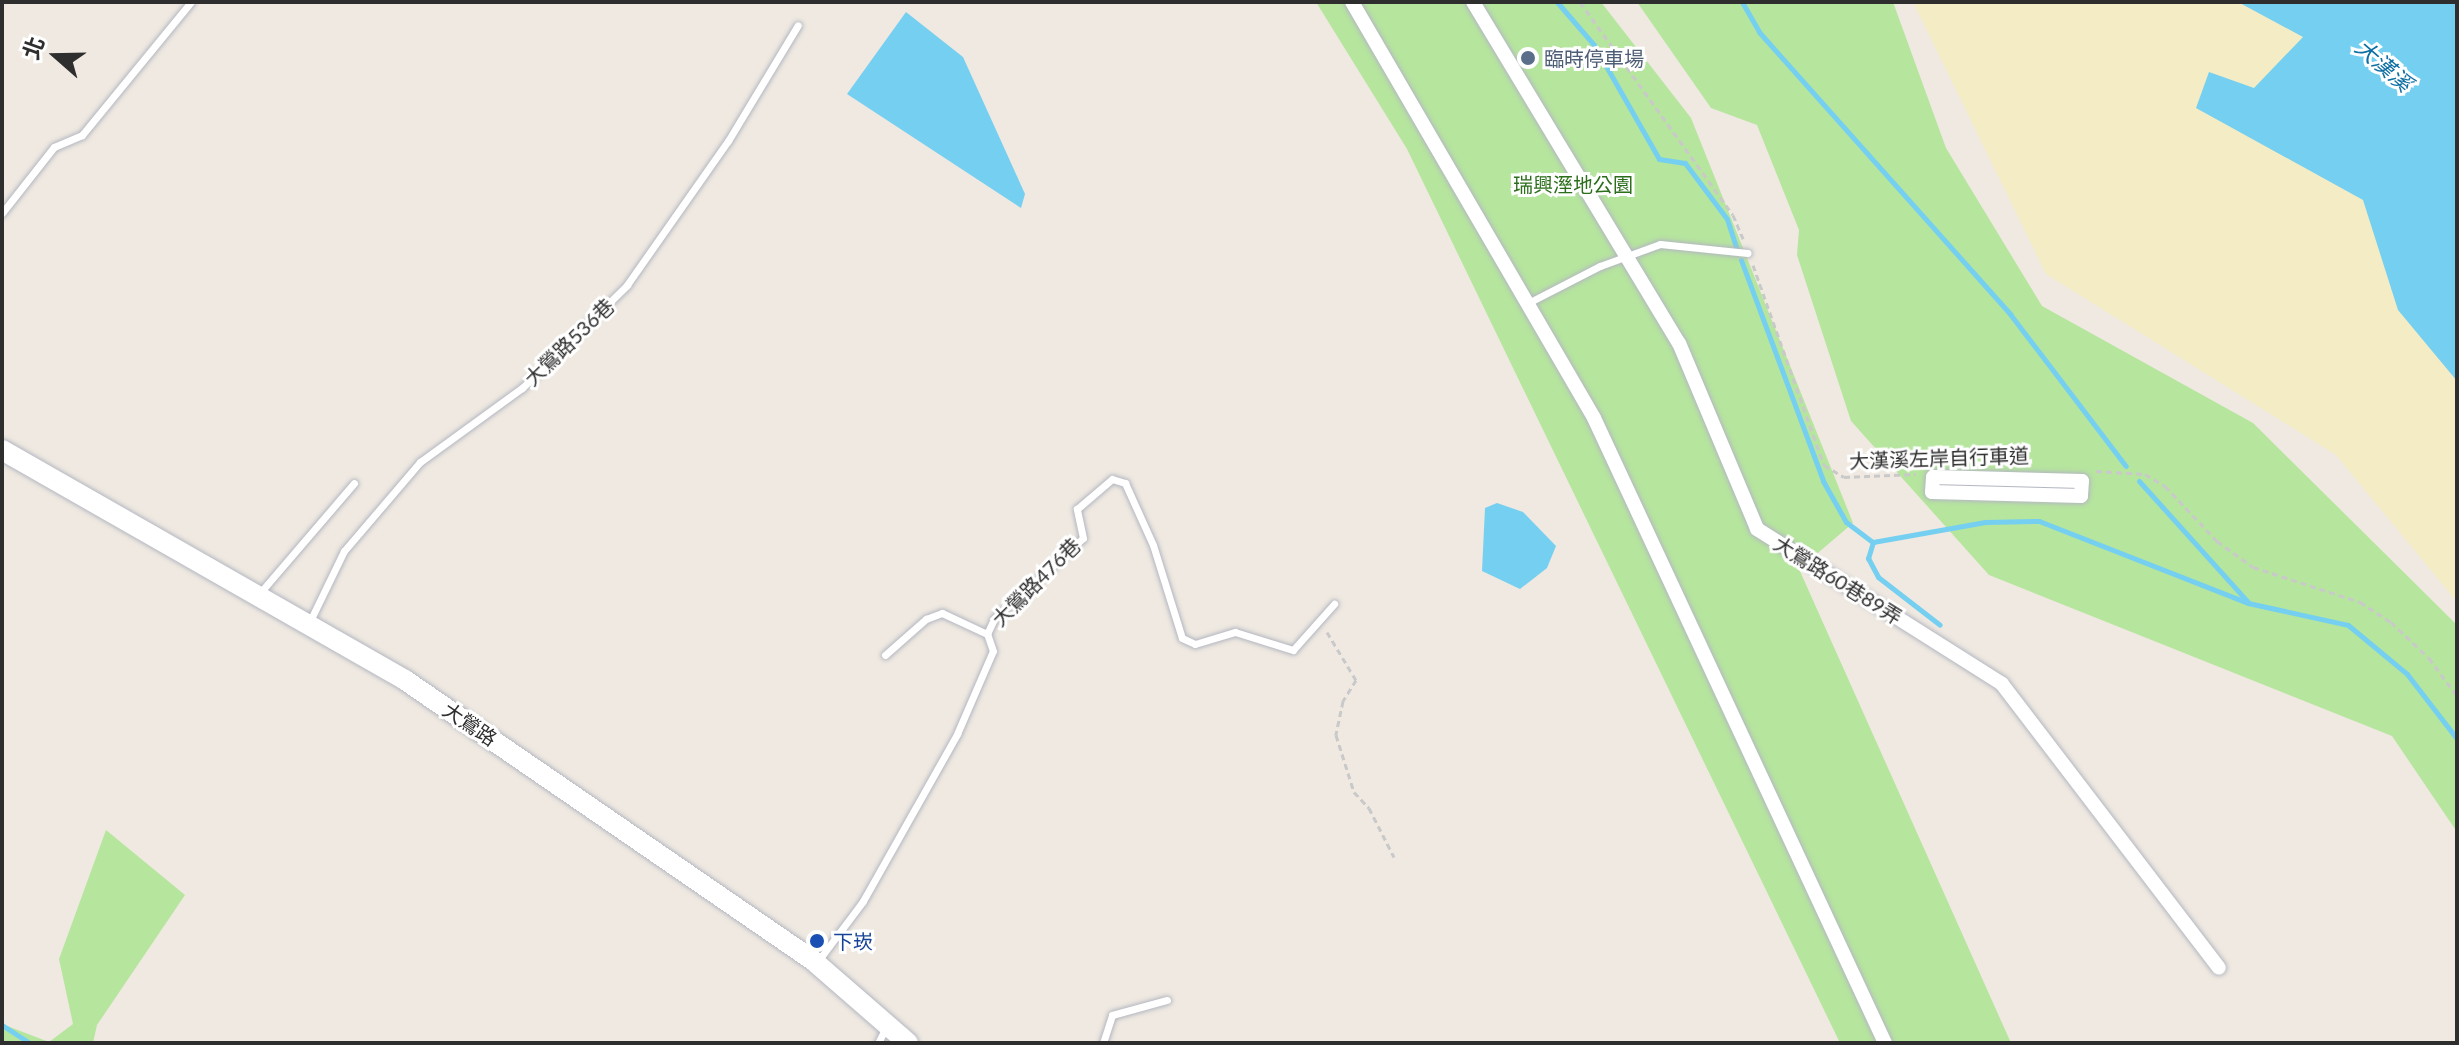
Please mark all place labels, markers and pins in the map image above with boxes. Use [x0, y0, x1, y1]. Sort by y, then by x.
place label: 臨時停車場 [1544, 46, 1644, 70]
marker: 臨時停車場 [1519, 49, 1537, 67]
place label: 下崁 [833, 929, 873, 953]
marker: 下崁 [808, 932, 826, 950]

